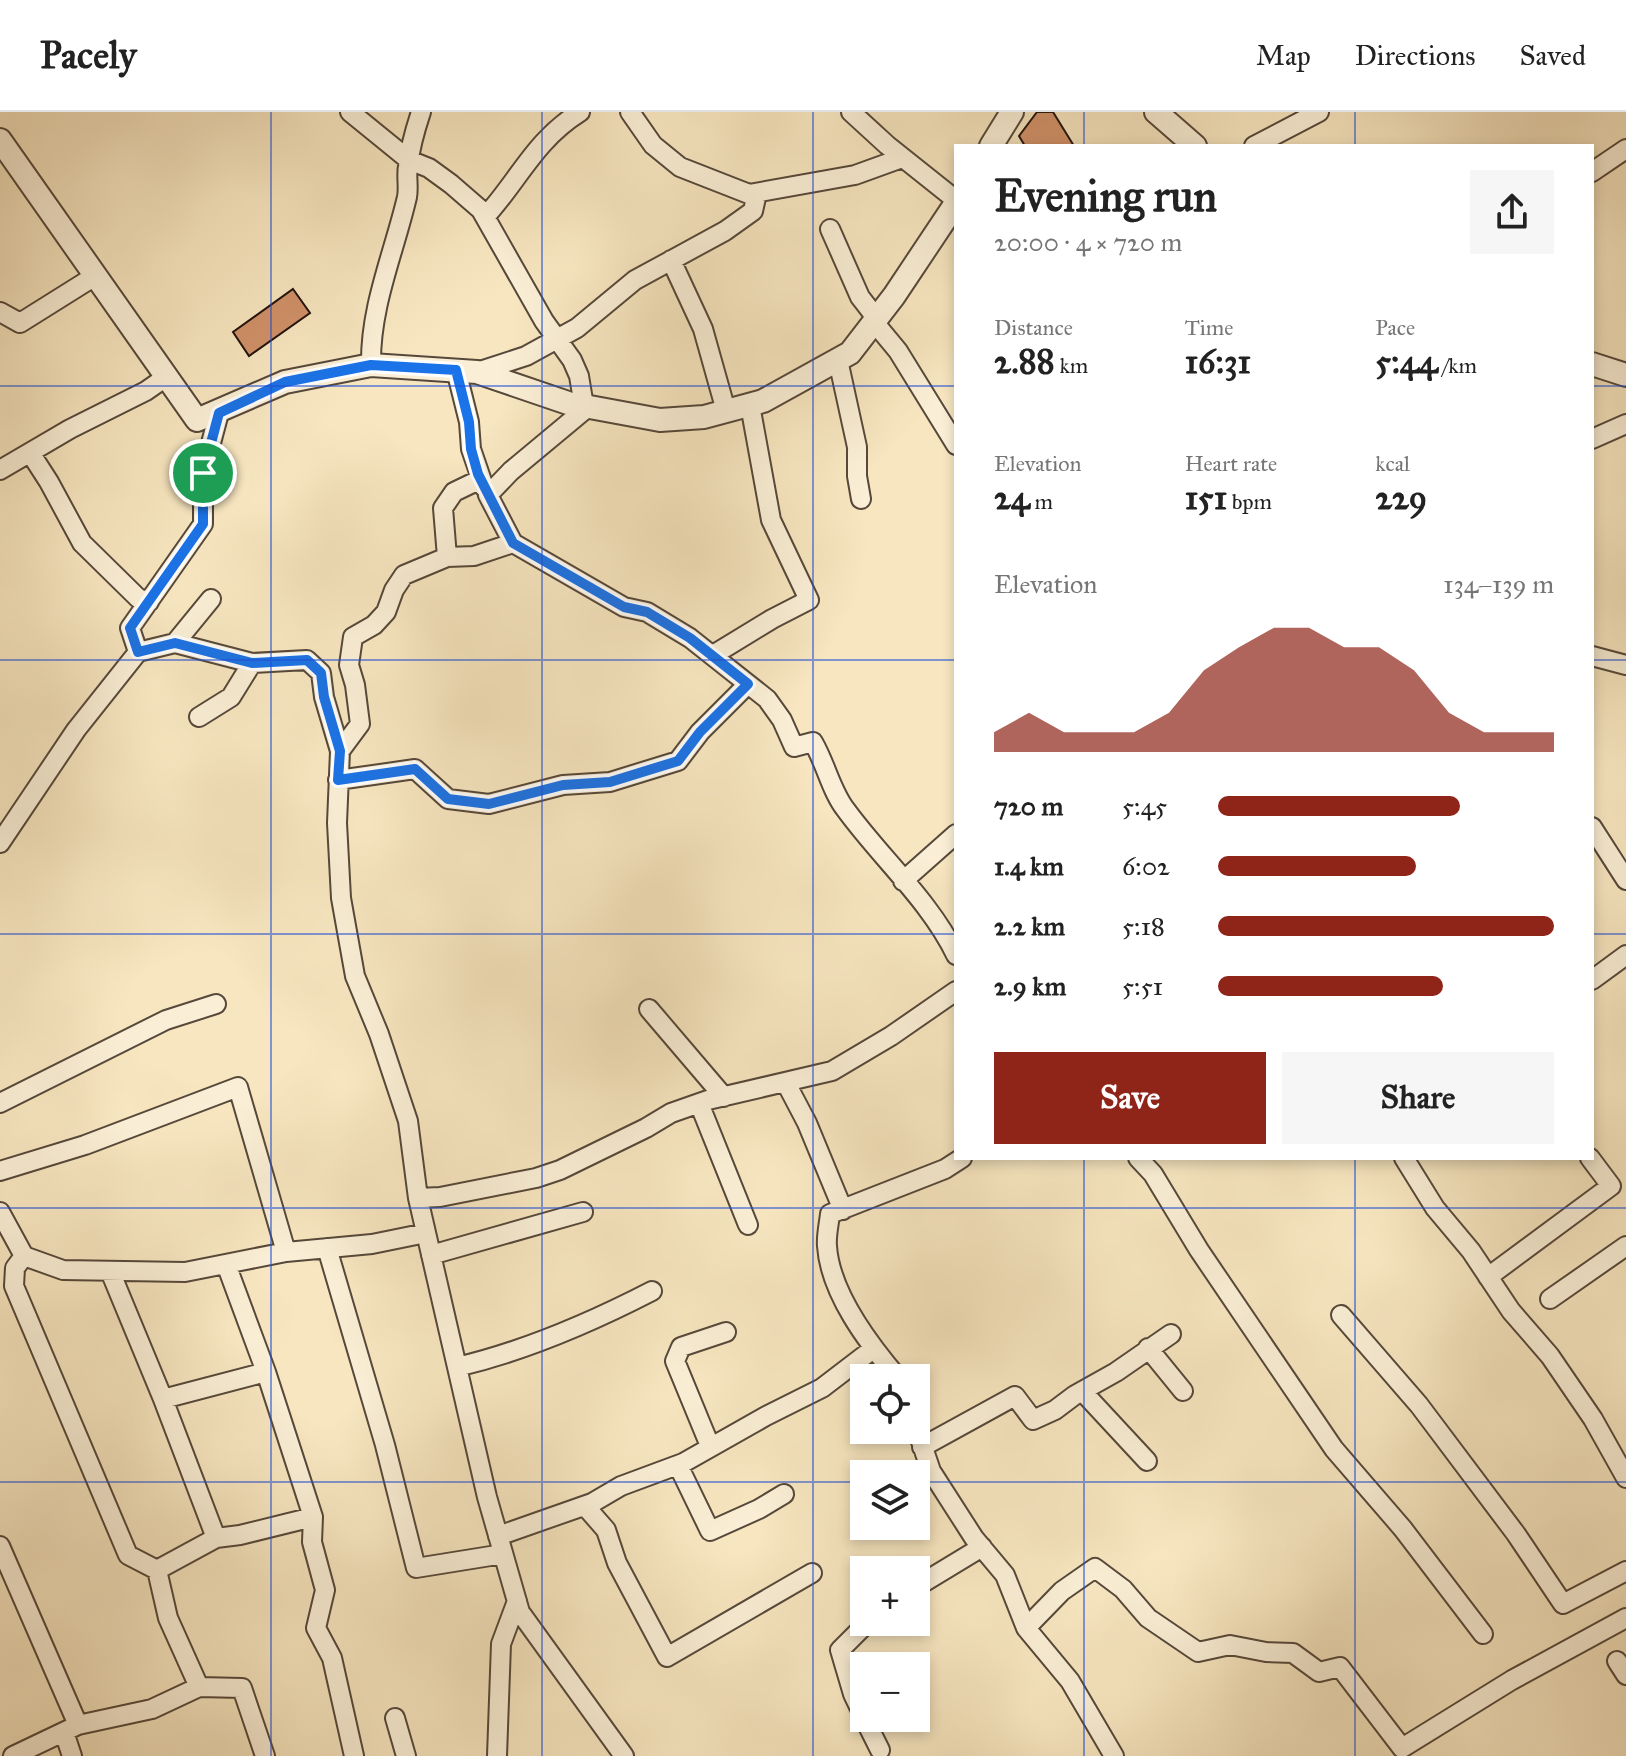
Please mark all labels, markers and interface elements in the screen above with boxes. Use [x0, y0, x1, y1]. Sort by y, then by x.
text: Pacely [40, 32, 136, 78]
text: Map [1256, 38, 1311, 73]
text: Directions [1355, 38, 1476, 73]
text: Saved [1520, 38, 1586, 73]
text: Evening run [994, 169, 1217, 223]
button: share [1470, 170, 1554, 254]
text: 20:00 · 4 × 720 m [994, 226, 1182, 258]
text: Distance [994, 314, 1073, 341]
text: Time [1185, 314, 1233, 341]
text: Pace [1375, 314, 1415, 341]
text: 2.88 [994, 341, 1055, 382]
text: 16:31 [1185, 341, 1251, 382]
text: 5:44 [1375, 341, 1438, 382]
text: km [1055, 352, 1088, 379]
text: /km [1438, 352, 1477, 379]
pin [169, 439, 237, 507]
text: Elevation [994, 450, 1081, 477]
text: Heart rate [1185, 450, 1277, 477]
text: kcal [1375, 450, 1410, 477]
icon: arrive [181, 451, 225, 495]
text: 24 [994, 477, 1030, 518]
text: 151 [1185, 477, 1227, 518]
text: 229 [1375, 477, 1427, 518]
text: m [1030, 488, 1053, 515]
text: bpm [1227, 488, 1272, 515]
text: Elevation [994, 568, 1097, 600]
text: 134–139 m [1443, 568, 1554, 600]
text: 720 m [994, 790, 1063, 822]
text: 5:45 [1122, 790, 1167, 822]
text: 1.4 km [994, 850, 1064, 882]
text: 6:02 [1122, 850, 1170, 882]
text: 2.2 km [994, 910, 1065, 942]
text: 5:18 [1122, 910, 1165, 942]
text: 2.9 km [994, 970, 1066, 1002]
text: 5:51 [1122, 970, 1163, 1002]
button: Save [994, 1052, 1266, 1144]
button: Share [1282, 1052, 1554, 1144]
map controls [850, 1364, 930, 1732]
button: locate [850, 1364, 930, 1444]
button: layers [850, 1460, 930, 1540]
button: + [850, 1556, 930, 1636]
button: − [850, 1652, 930, 1732]

